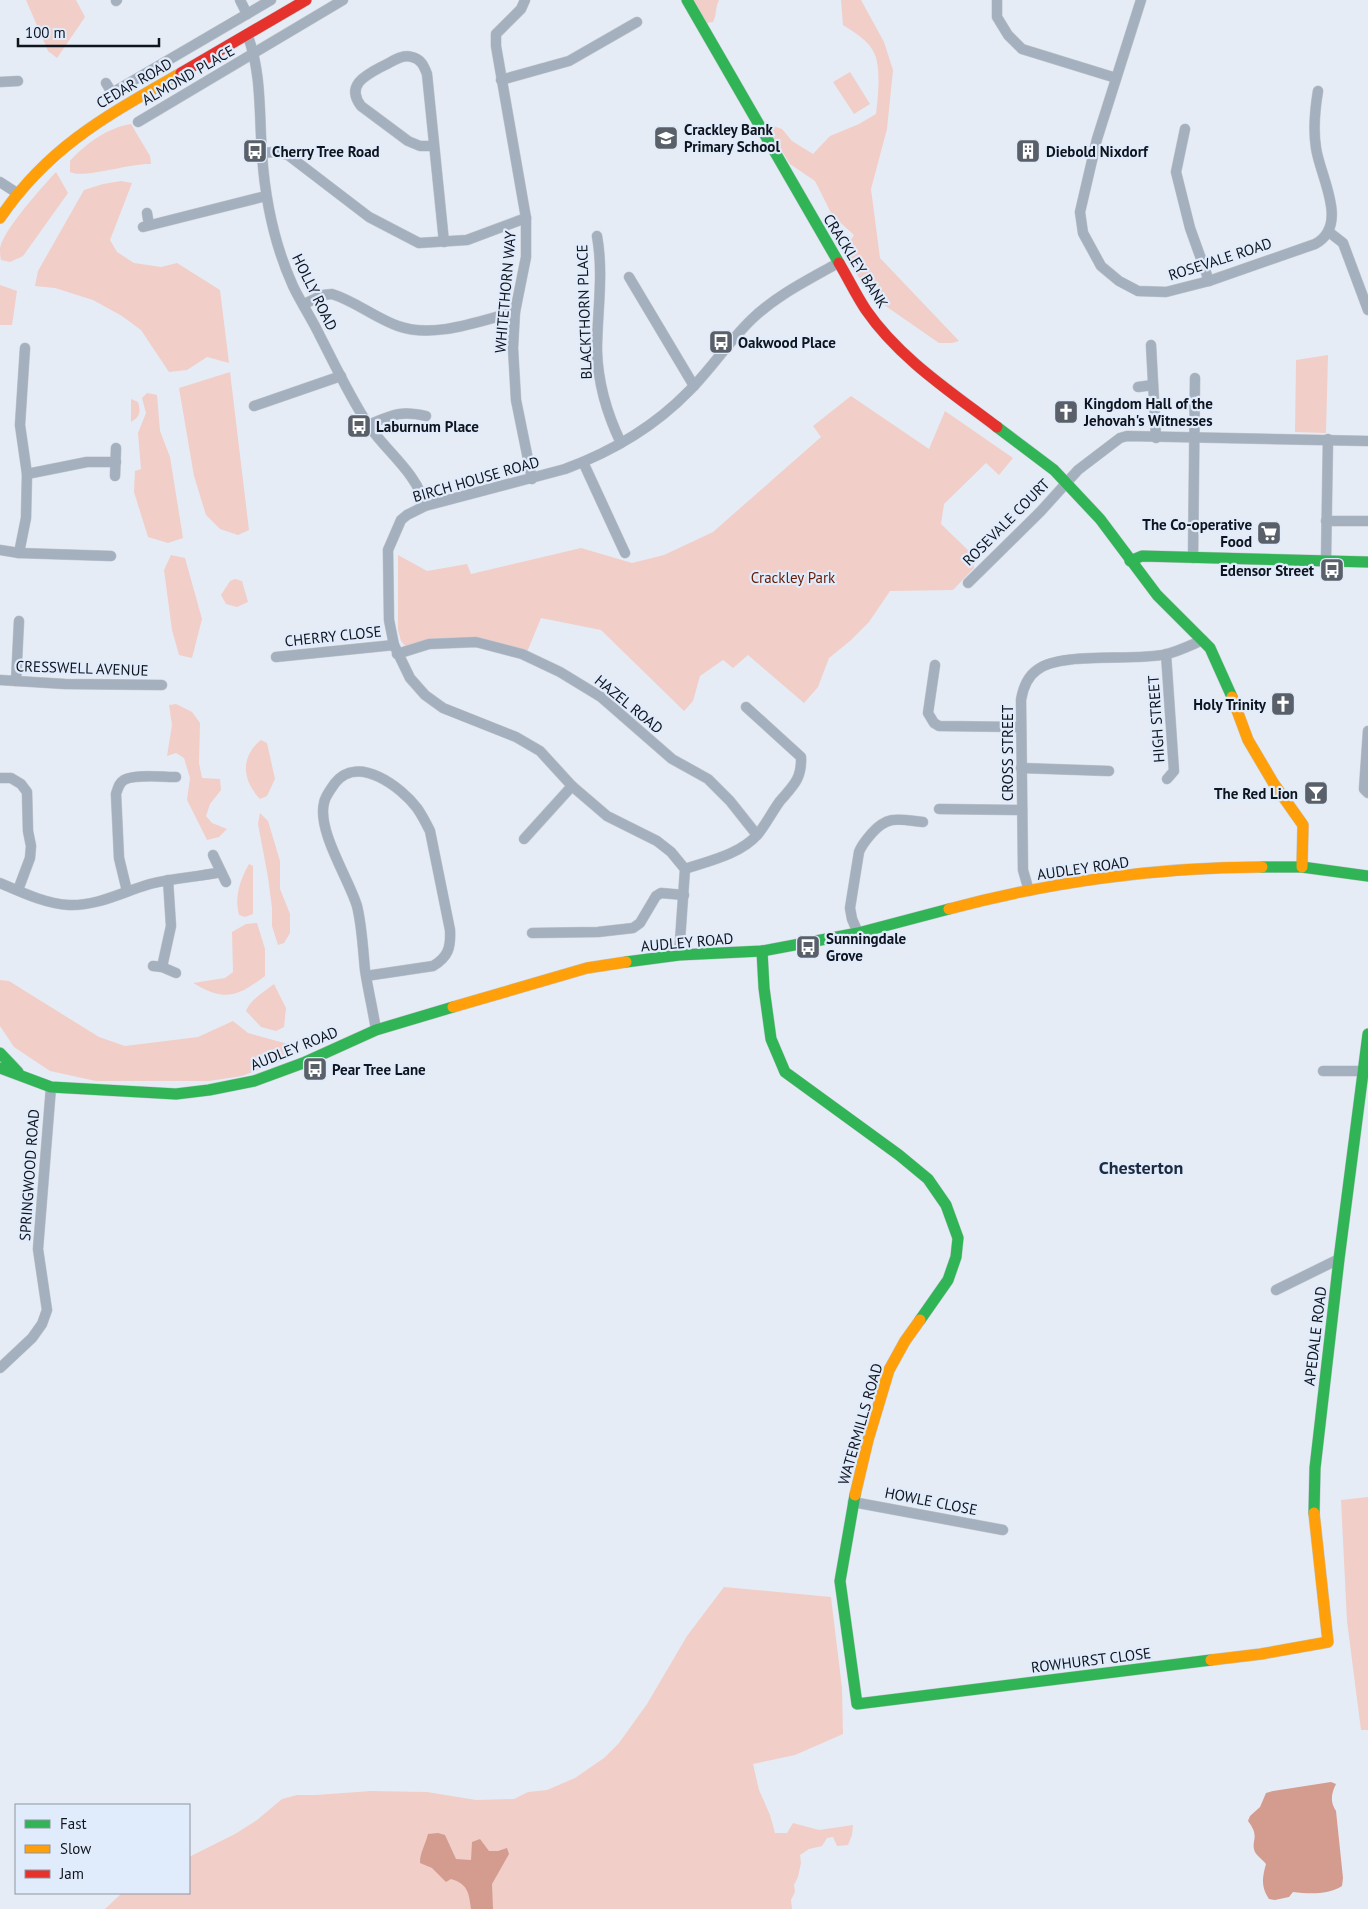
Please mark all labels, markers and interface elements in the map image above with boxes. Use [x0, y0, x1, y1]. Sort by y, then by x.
scale bar [18, 15, 159, 47]
text: 100 m [25, 23, 66, 42]
street label: ALMOND PLACE [138, 41, 238, 109]
street label: CEDAR ROAD [93, 54, 175, 112]
place label: Crackley Bank Primary School [684, 120, 780, 156]
school or university icon: Crackley Bank Primary School [653, 125, 679, 151]
bus stop icon: Cherry Tree Road [242, 138, 268, 164]
building icon: Diebold Nixdorf [1015, 138, 1041, 164]
place label: Cherry Tree Road [272, 142, 380, 161]
place label: Diebold Nixdorf [1046, 142, 1149, 161]
street label: CRACKLEY BANK [819, 210, 893, 312]
street label: WHITETHORN WAY [490, 229, 520, 354]
street label: ROSEVALE ROAD [1166, 233, 1274, 285]
street label: BLACKTHORN PLACE [572, 244, 596, 380]
street label: HOLLY ROAD [288, 251, 342, 333]
bus stop icon: Oakwood Place [708, 329, 734, 355]
place label: Oakwood Place [738, 333, 836, 352]
place label: Kingdom Hall of the Jehovah's Witnesses [1083, 394, 1213, 430]
church icon: Kingdom Hall of the Jehovah's Witnesses [1053, 399, 1079, 425]
bus stop icon: Laburnum Place [346, 413, 372, 439]
place label: Laburnum Place [376, 417, 479, 436]
street label: BIRCH HOUSE ROAD [410, 452, 542, 506]
street label: ROSEVALE COURT [958, 474, 1054, 570]
place label: The Co-operative Food [1142, 515, 1252, 551]
supermarket icon: The Co-operative Food [1256, 520, 1282, 546]
bus stop icon: Edensor Street [1319, 557, 1345, 583]
place label: Edensor Street [1220, 561, 1315, 580]
park label: Crackley Park [751, 568, 836, 587]
street label: CHERRY CLOSE [284, 621, 382, 651]
street label: CRESSWELL AVENUE [15, 656, 149, 680]
street label: HAZEL ROAD [591, 671, 667, 737]
street label: HIGH STREET [1143, 674, 1169, 763]
church icon: Holy Trinity [1270, 691, 1296, 717]
place label: Holy Trinity [1193, 695, 1267, 714]
street label: CROSS STREET [998, 704, 1017, 801]
bar icon: The Red Lion [1303, 780, 1329, 806]
place label: The Red Lion [1214, 784, 1298, 803]
street label: AUDLEY ROAD [1036, 852, 1130, 884]
street label: AUDLEY ROAD [640, 928, 734, 956]
place label: Sunningdale Grove [826, 929, 907, 965]
bus stop icon: Sunningdale Grove [795, 934, 821, 960]
street label: AUDLEY ROAD [247, 1022, 341, 1074]
bus stop icon: Pear Tree Lane [302, 1056, 328, 1082]
place label: Pear Tree Lane [332, 1060, 426, 1079]
street label: SPRINGWOOD ROAD [15, 1108, 43, 1242]
district label: Chesterton [1099, 1156, 1183, 1179]
street label: APEDALE ROAD [1299, 1285, 1331, 1387]
street label: WATERMILLS ROAD [834, 1361, 886, 1487]
street label: HOWLE CLOSE [883, 1483, 979, 1519]
street label: ROWHURST CLOSE [1030, 1643, 1152, 1677]
legend [15, 1804, 190, 1894]
text: Fast [60, 1814, 87, 1833]
text: Slow [60, 1839, 91, 1858]
text: Jam [59, 1864, 84, 1883]

